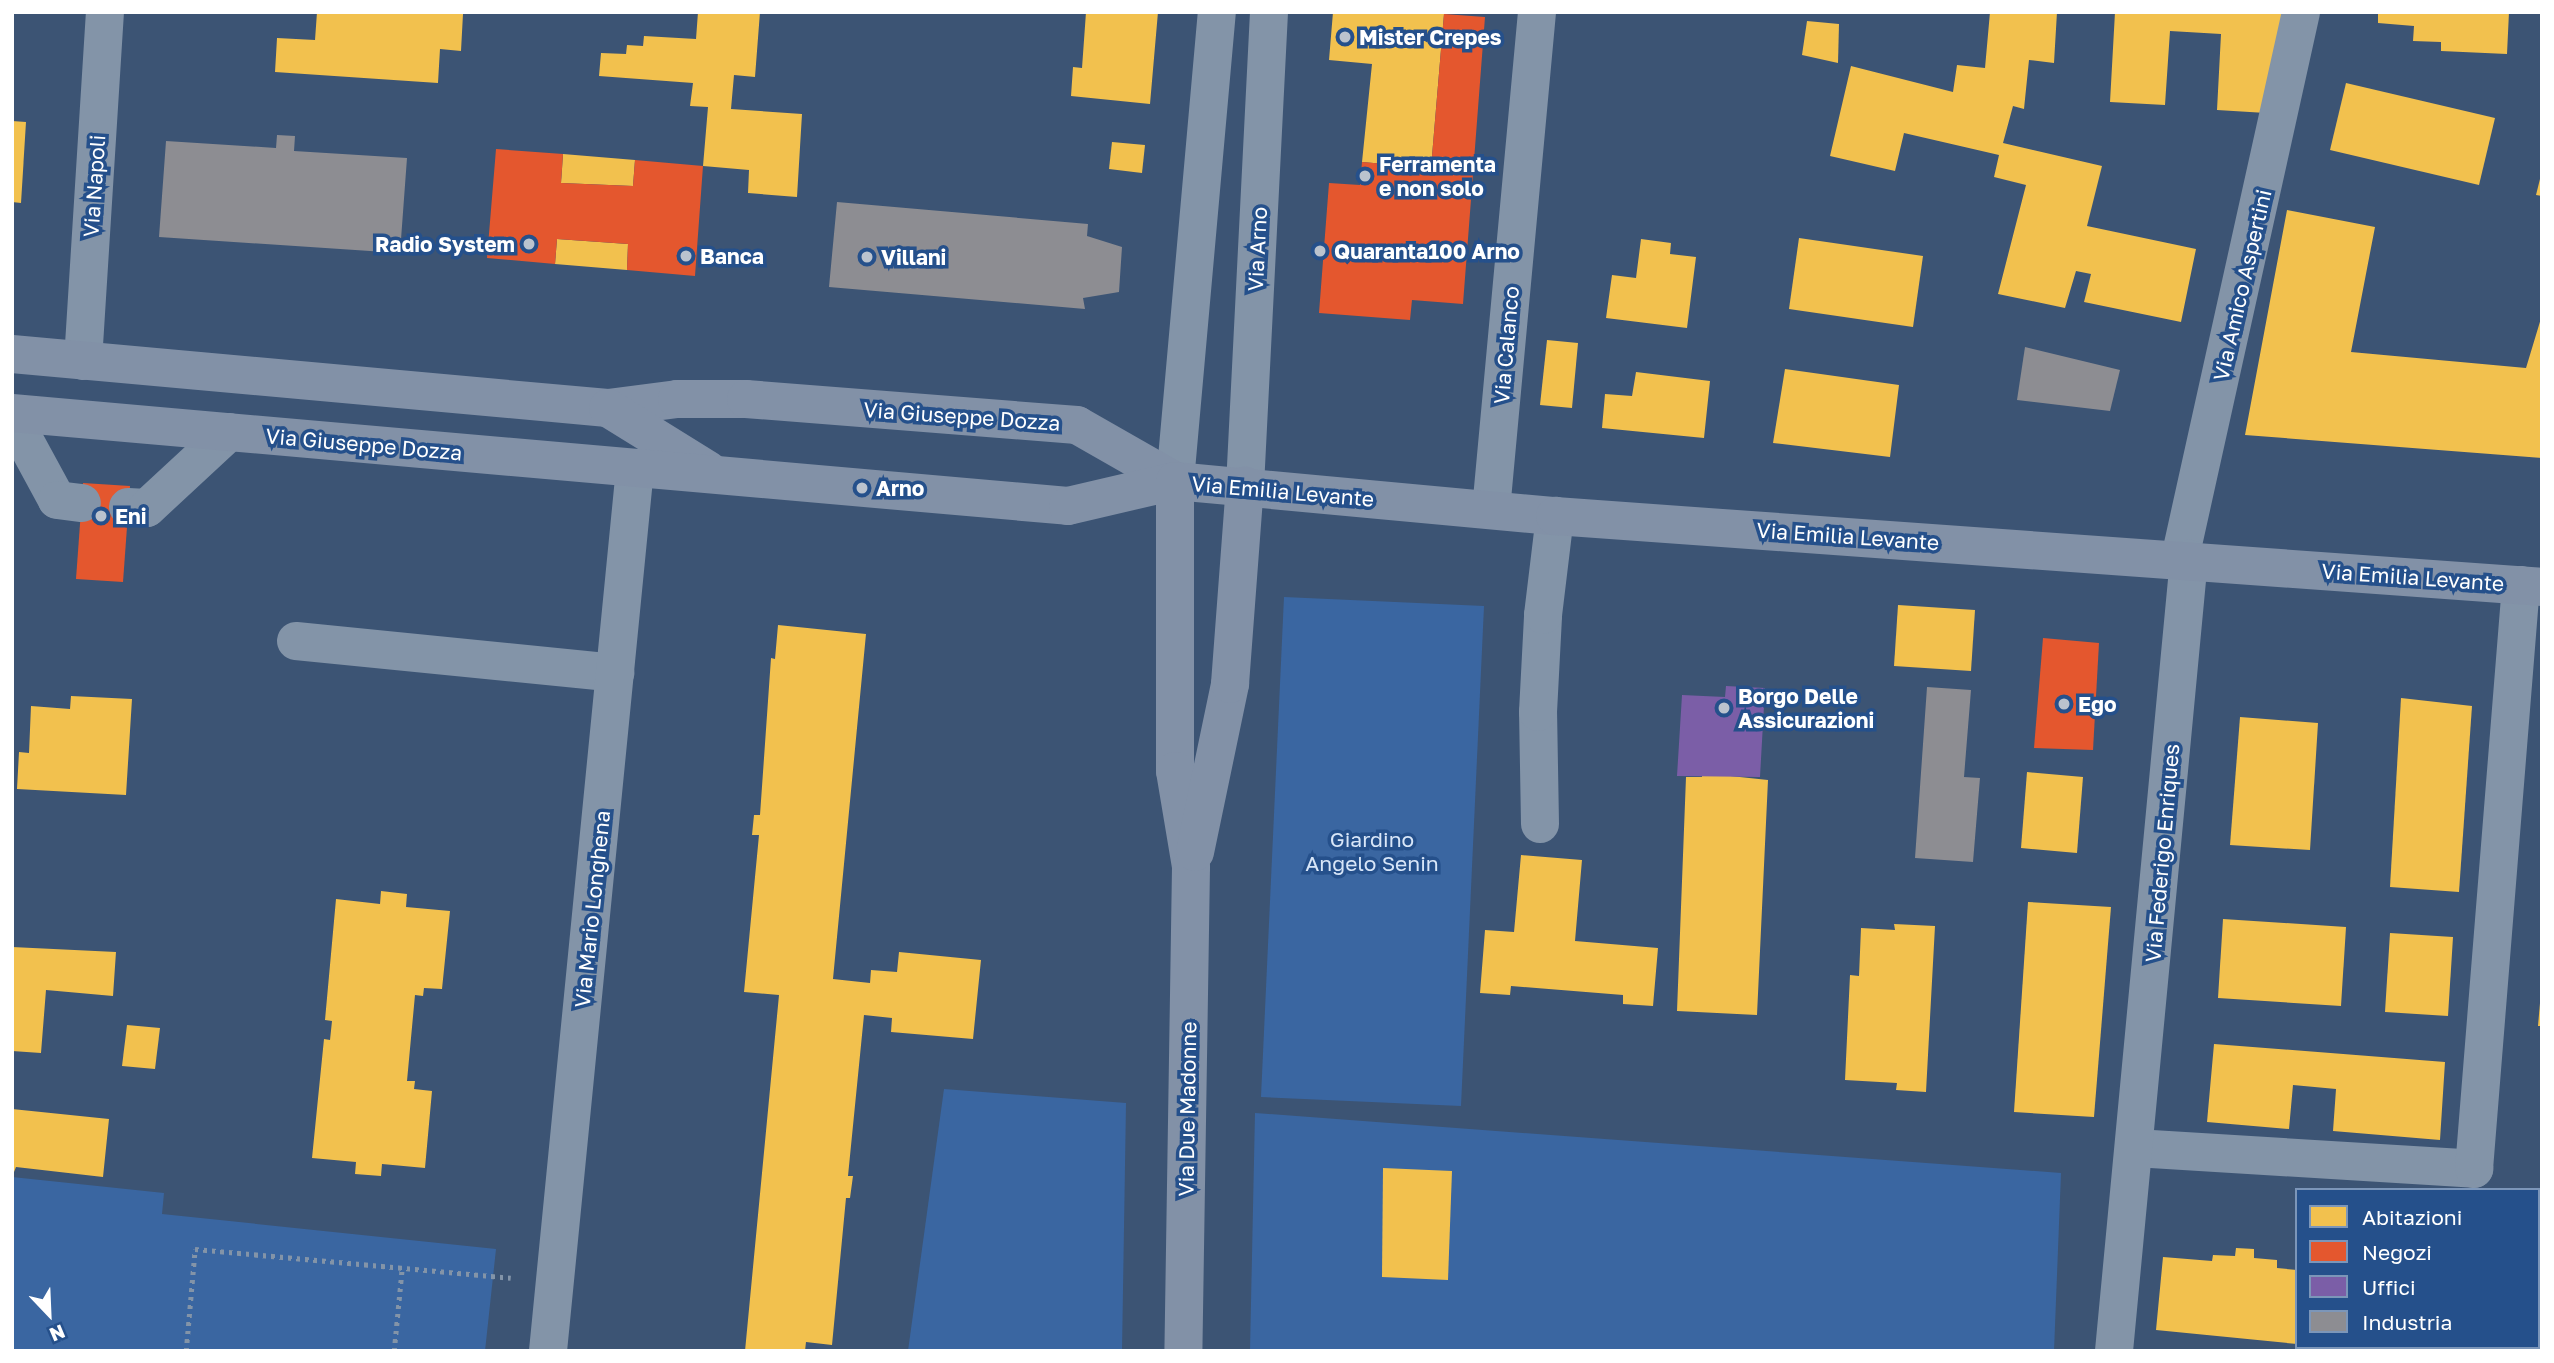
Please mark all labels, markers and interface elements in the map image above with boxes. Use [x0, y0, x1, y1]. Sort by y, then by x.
place label: Mister Crepes [1359, 24, 1502, 50]
marker: Mister Crepes [1337, 29, 1353, 45]
street label: Via Napoli [78, 134, 110, 238]
place label: Ferramenta e non solo [1379, 151, 1496, 201]
marker: Ferramenta e non solo [1357, 168, 1373, 184]
street label: Via Amico Aspertini [2208, 187, 2276, 383]
street label: Via Arno [1242, 206, 1272, 292]
place label: Radio System [375, 231, 515, 257]
marker: Radio System [521, 236, 537, 252]
place label: Quaranta100 Arno [1334, 238, 1520, 264]
place label: Banca [700, 243, 764, 269]
marker: Quaranta100 Arno [1312, 243, 1328, 259]
place label: Villani [881, 244, 946, 270]
marker: Banca [678, 248, 694, 264]
marker: Villani [859, 249, 875, 265]
street label: Via Calanco [1488, 285, 1524, 405]
street label: Via Giuseppe Dozza [863, 397, 1061, 435]
street label: Via Giuseppe Dozza [265, 423, 463, 465]
street label: Via Emilia Levante [1191, 470, 1375, 512]
place label: Arno [876, 475, 924, 501]
marker: Arno [854, 480, 870, 496]
place label: Eni [115, 503, 147, 529]
marker: Eni [93, 508, 109, 524]
street label: Via Emilia Levante [1756, 517, 1940, 555]
street label: Via Emilia Levante [2321, 558, 2505, 596]
place label: Borgo Delle Assicurazioni [1738, 683, 1874, 733]
place label: Ego [2078, 691, 2117, 717]
marker: Ego [2056, 696, 2072, 712]
marker: Borgo Delle Assicurazioni [1716, 700, 1732, 716]
street label: Via Federigo Enriques [2140, 743, 2184, 963]
street label: Via Mario Longhena [569, 809, 615, 1009]
park label: Giardino Angelo Senin [1305, 826, 1439, 876]
street label: Via Due Madonne [1173, 1021, 1201, 1197]
legend [2295, 1188, 2540, 1349]
text: Abitazioni [2362, 1204, 2462, 1230]
text: Negozi [2362, 1239, 2432, 1265]
text: Uffici [2362, 1274, 2416, 1300]
north arrow [14, 1279, 84, 1349]
text: Industria [2362, 1309, 2452, 1335]
text: N [46, 1320, 69, 1347]

